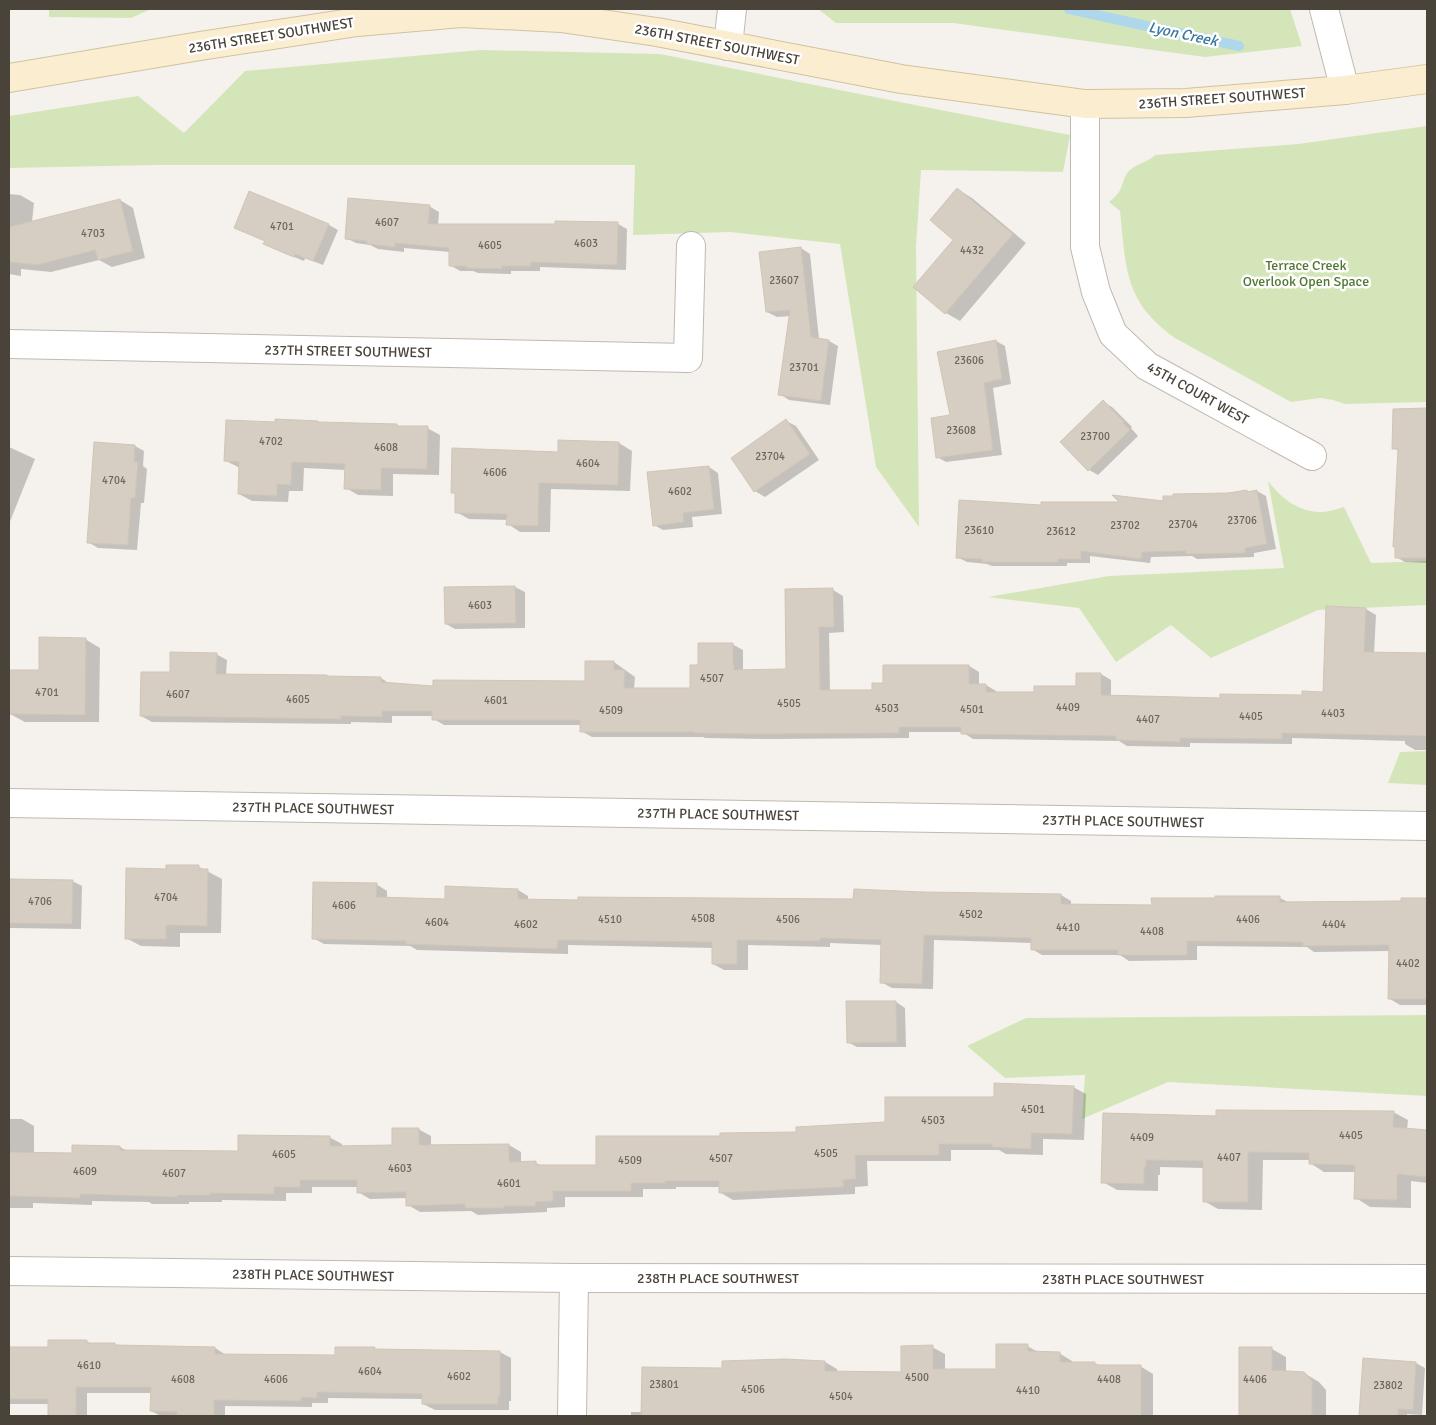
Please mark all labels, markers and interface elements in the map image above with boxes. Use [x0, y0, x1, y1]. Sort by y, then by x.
street label: 236TH STREET SOUTHWEST [187, 14, 355, 57]
water label: Lyon Creek [1147, 18, 1221, 50]
street label: 236TH STREET SOUTHWEST [633, 20, 801, 69]
street label: 236TH STREET SOUTHWEST [1138, 84, 1306, 113]
house number: 4607 [375, 216, 399, 229]
house number: 4701 [270, 220, 294, 233]
house number: 4703 [81, 227, 105, 240]
house number: 4603 [574, 237, 598, 250]
house number: 4605 [478, 239, 502, 252]
house number: 4432 [960, 244, 984, 257]
park label: Terrace Creek Overlook Open Space [1243, 257, 1369, 290]
house number: 23607 [769, 274, 799, 287]
street label: 237TH STREET SOUTHWEST [264, 342, 432, 361]
house number: 23606 [954, 354, 984, 367]
street label: 45TH COURT WEST [1144, 358, 1252, 429]
house number: 23701 [789, 361, 819, 374]
house number: 23608 [946, 424, 976, 437]
house number: 23700 [1080, 430, 1110, 443]
house number: 4702 [259, 435, 283, 448]
house number: 4608 [374, 441, 398, 454]
house number: 23704 [755, 450, 785, 463]
house number: 4604 [576, 457, 600, 470]
house number: 4606 [483, 466, 507, 479]
house number: 4704 [102, 474, 126, 487]
house number: 4602 [668, 485, 692, 498]
house number: 23706 [1227, 514, 1257, 527]
house number: 23704 [1168, 518, 1198, 531]
house number: 23702 [1110, 519, 1140, 532]
house number: 23610 [964, 524, 994, 537]
house number: 23612 [1046, 525, 1076, 538]
house number: 4603 [468, 599, 492, 612]
house number: 4507 [700, 672, 724, 685]
house number: 4701 [35, 686, 59, 699]
house number: 4607 [166, 688, 190, 701]
house number: 4605 [286, 693, 310, 706]
house number: 4601 [484, 694, 508, 707]
house number: 4505 [777, 697, 801, 710]
house number: 4409 [1056, 701, 1080, 714]
house number: 4503 [875, 702, 899, 715]
house number: 4501 [960, 703, 984, 716]
house number: 4509 [599, 704, 623, 717]
house number: 4403 [1321, 707, 1345, 720]
house number: 4405 [1239, 710, 1263, 723]
house number: 4407 [1136, 713, 1160, 726]
street label: 237TH PLACE SOUTHWEST [232, 799, 394, 818]
street label: 237TH PLACE SOUTHWEST [637, 805, 799, 824]
street label: 237TH PLACE SOUTHWEST [1042, 812, 1204, 831]
house number: 4704 [154, 891, 178, 904]
house number: 4706 [28, 895, 52, 908]
house number: 4606 [332, 899, 356, 912]
house number: 4502 [959, 908, 983, 921]
house number: 4508 [691, 912, 715, 925]
house number: 4510 [598, 913, 622, 926]
house number: 4506 [776, 913, 800, 926]
house number: 4406 [1236, 913, 1260, 926]
house number: 4604 [425, 916, 449, 929]
house number: 4602 [514, 918, 538, 931]
house number: 4404 [1322, 918, 1346, 931]
house number: 4410 [1056, 921, 1080, 934]
house number: 4408 [1140, 925, 1164, 938]
house number: 4402 [1396, 957, 1420, 970]
house number: 4501 [1021, 1103, 1045, 1116]
house number: 4503 [921, 1114, 945, 1127]
house number: 4405 [1339, 1129, 1363, 1142]
house number: 4409 [1130, 1131, 1154, 1144]
house number: 4505 [814, 1147, 838, 1160]
house number: 4605 [272, 1148, 296, 1161]
house number: 4407 [1217, 1151, 1241, 1164]
house number: 4507 [709, 1152, 733, 1165]
house number: 4509 [618, 1154, 642, 1167]
house number: 4603 [388, 1162, 412, 1175]
house number: 4609 [73, 1165, 97, 1178]
house number: 4607 [162, 1167, 186, 1180]
house number: 4601 [497, 1177, 521, 1190]
street label: 238TH PLACE SOUTHWEST [232, 1266, 394, 1285]
street label: 238TH PLACE SOUTHWEST [637, 1270, 799, 1287]
street label: 238TH PLACE SOUTHWEST [1042, 1271, 1204, 1288]
house number: 4610 [77, 1359, 101, 1372]
house number: 4604 [358, 1365, 382, 1378]
house number: 4602 [447, 1370, 471, 1383]
house number: 4500 [905, 1371, 929, 1384]
house number: 4608 [171, 1373, 195, 1386]
house number: 4606 [264, 1373, 288, 1386]
house number: 4408 [1097, 1373, 1121, 1386]
house number: 4406 [1243, 1373, 1267, 1386]
house number: 23801 [649, 1378, 679, 1391]
house number: 23802 [1373, 1379, 1403, 1392]
house number: 4506 [741, 1383, 765, 1396]
house number: 4410 [1016, 1384, 1040, 1397]
house number: 4504 [829, 1390, 853, 1403]

